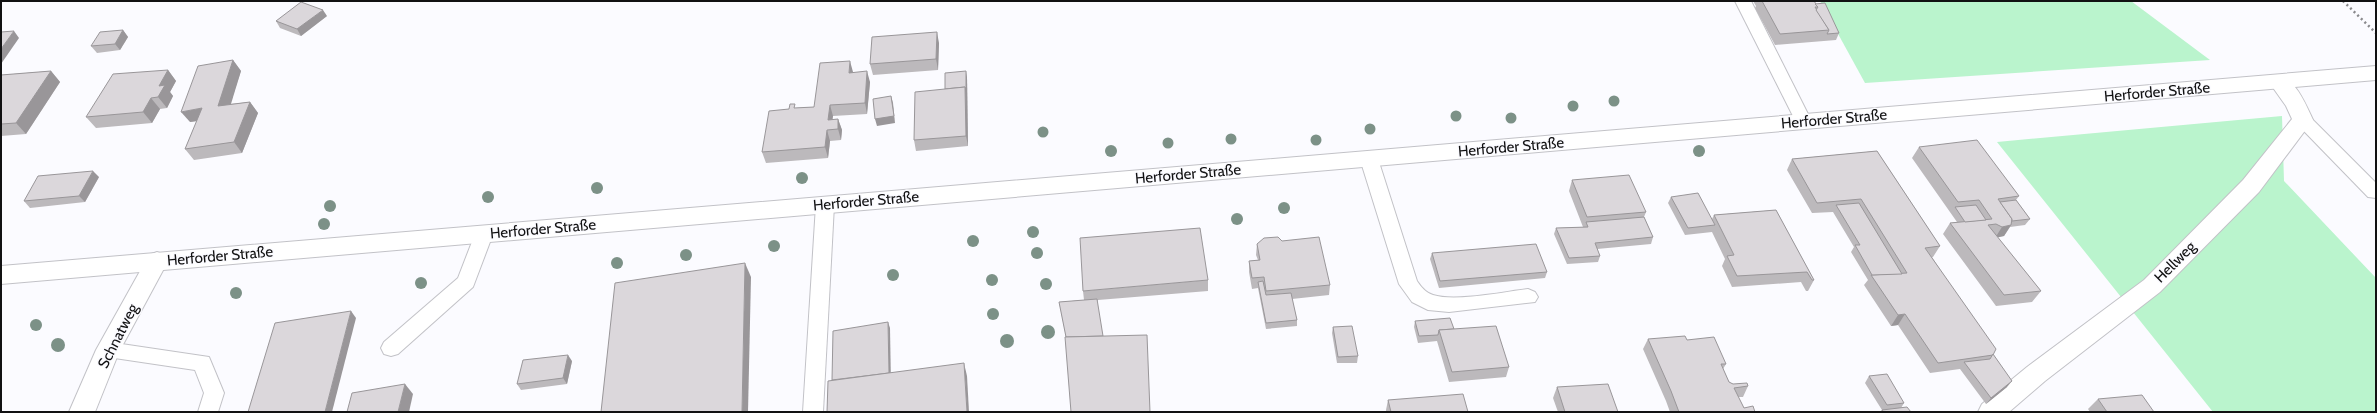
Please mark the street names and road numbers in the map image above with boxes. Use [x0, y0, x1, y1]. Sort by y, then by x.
street label: Herforder Straße [2103, 78, 2211, 106]
street label: Herforder Straße [1780, 105, 1888, 133]
street label: Herforder Straße [1457, 133, 1565, 161]
street label: Herforder Straße [1134, 160, 1242, 188]
street label: Herforder Straße [812, 187, 920, 215]
street label: Herforder Straße [489, 215, 597, 243]
street label: Hellweg [2151, 237, 2200, 286]
street label: Herforder Straße [166, 242, 274, 270]
street label: Schnatweg [94, 300, 142, 371]

